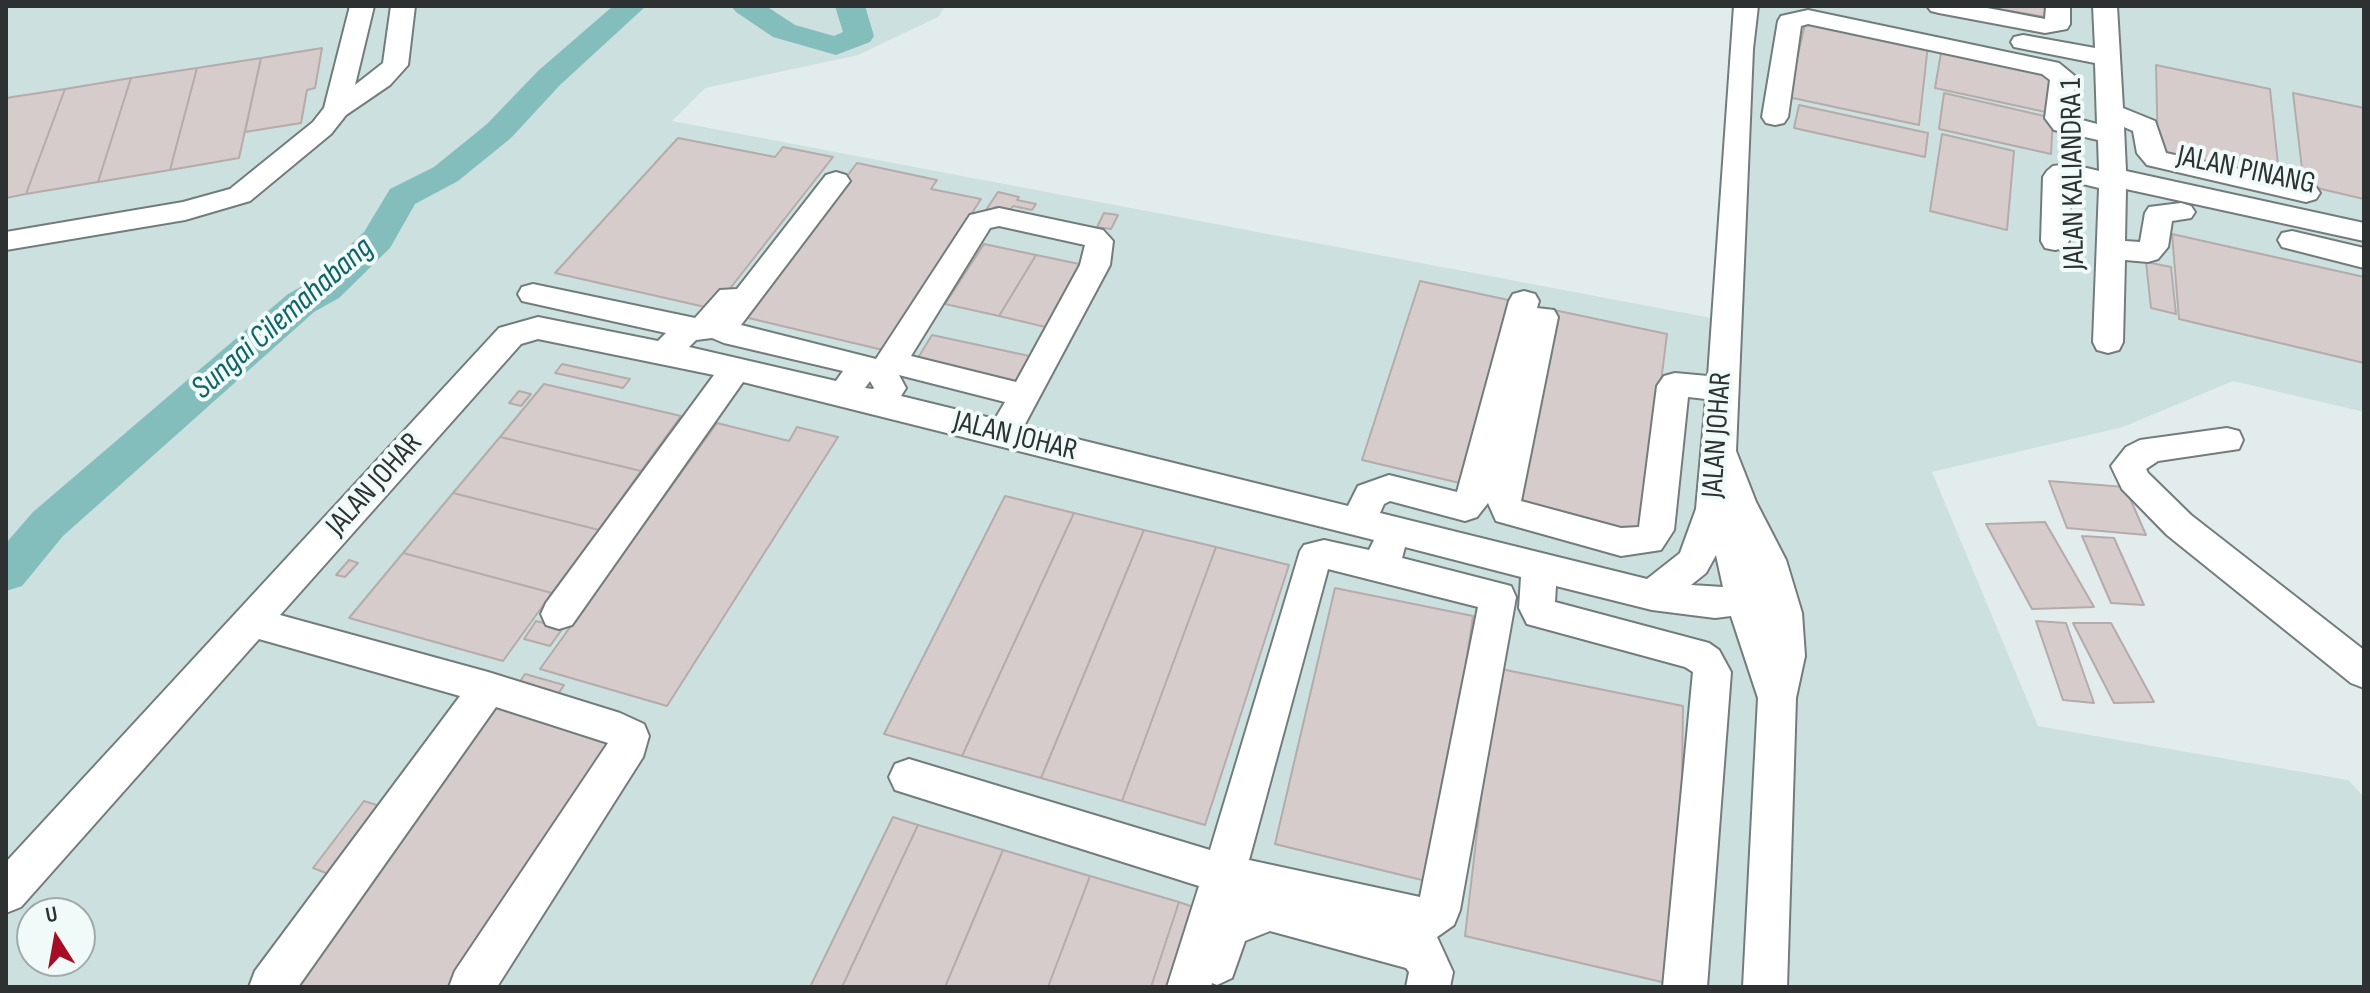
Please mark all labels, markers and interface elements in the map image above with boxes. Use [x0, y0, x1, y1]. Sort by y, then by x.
street label: JALAN KALIANDRA 1 [2054, 78, 2094, 270]
street label: JALAN PINANG [2174, 139, 2318, 203]
water label: Sungai Cilemahabang [184, 230, 382, 408]
street label: JALAN JOHAR [1696, 371, 1740, 499]
street label: JALAN JOHAR [949, 404, 1081, 470]
street label: JALAN JOHAR [319, 426, 431, 544]
north arrow [16, 897, 96, 977]
text: U [44, 901, 60, 929]

